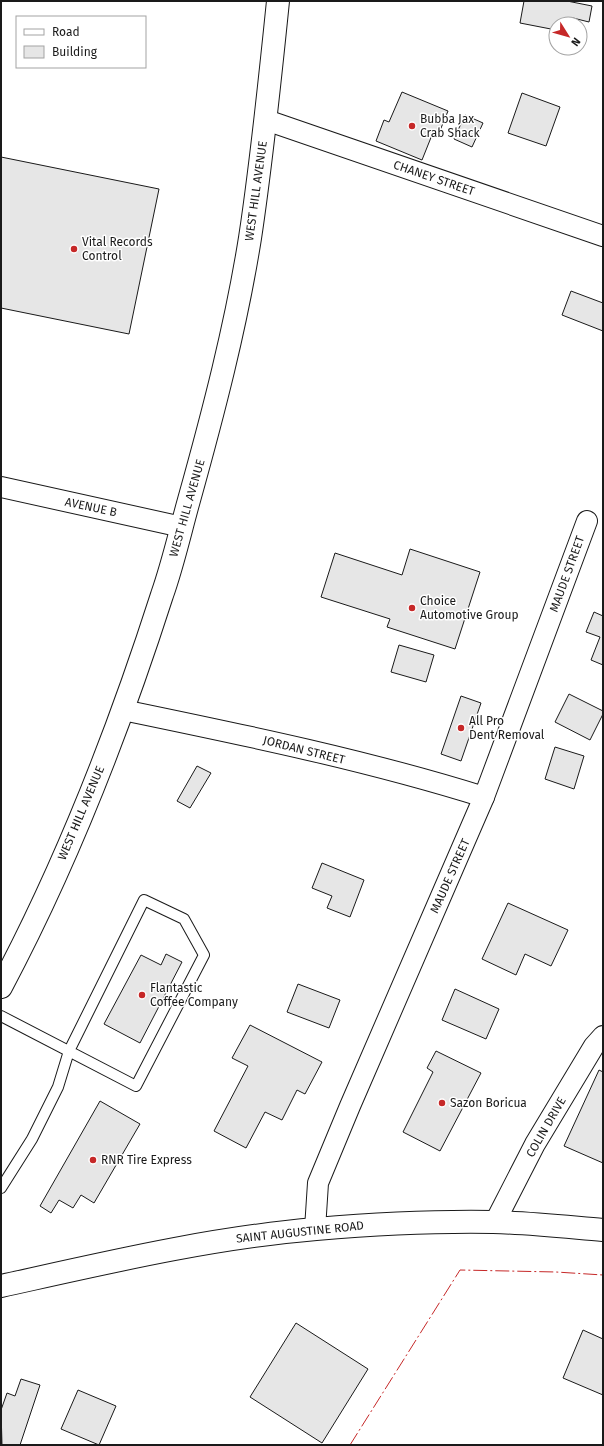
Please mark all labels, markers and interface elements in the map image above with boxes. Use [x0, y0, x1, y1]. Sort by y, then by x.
legend [16, 16, 146, 68]
north arrow [548, 16, 588, 56]
text: Road [52, 25, 80, 39]
text: N [568, 35, 583, 49]
text: Building [52, 45, 98, 59]
place label: Bubba Jax Crab Shack [420, 112, 480, 140]
marker: Bubba Jax Crab Shack [407, 121, 417, 131]
street label: WEST HILL AVENUE [242, 140, 270, 242]
street label: CHANEY STREET [392, 158, 477, 199]
place label: Vital Records Control [82, 235, 153, 263]
marker: Vital Records Control [69, 244, 79, 254]
street label: WEST HILL AVENUE [166, 457, 208, 559]
street label: AVENUE B [64, 495, 118, 519]
street label: MAUDE STREET [547, 533, 588, 614]
place label: Choice Automotive Group [420, 594, 519, 622]
marker: Choice Automotive Group [407, 603, 417, 613]
place label: All Pro Dent Removal [469, 714, 545, 742]
marker: All Pro Dent Removal [456, 723, 466, 733]
street label: JORDAN STREET [262, 733, 347, 767]
street label: WEST HILL AVENUE [55, 764, 107, 862]
street label: MAUDE STREET [427, 836, 473, 915]
place label: Flantastic Coffee Company [150, 981, 238, 1009]
marker: Flantastic Coffee Company [137, 990, 147, 1000]
street label: COLIN DRIVE [523, 1094, 569, 1160]
place label: Sazon Boricua [450, 1096, 527, 1110]
marker: Sazon Boricua [437, 1098, 447, 1108]
place label: RNR Tire Express [101, 1153, 192, 1167]
marker: RNR Tire Express [88, 1155, 98, 1165]
street label: SAINT AUGUSTINE ROAD [235, 1218, 365, 1246]

